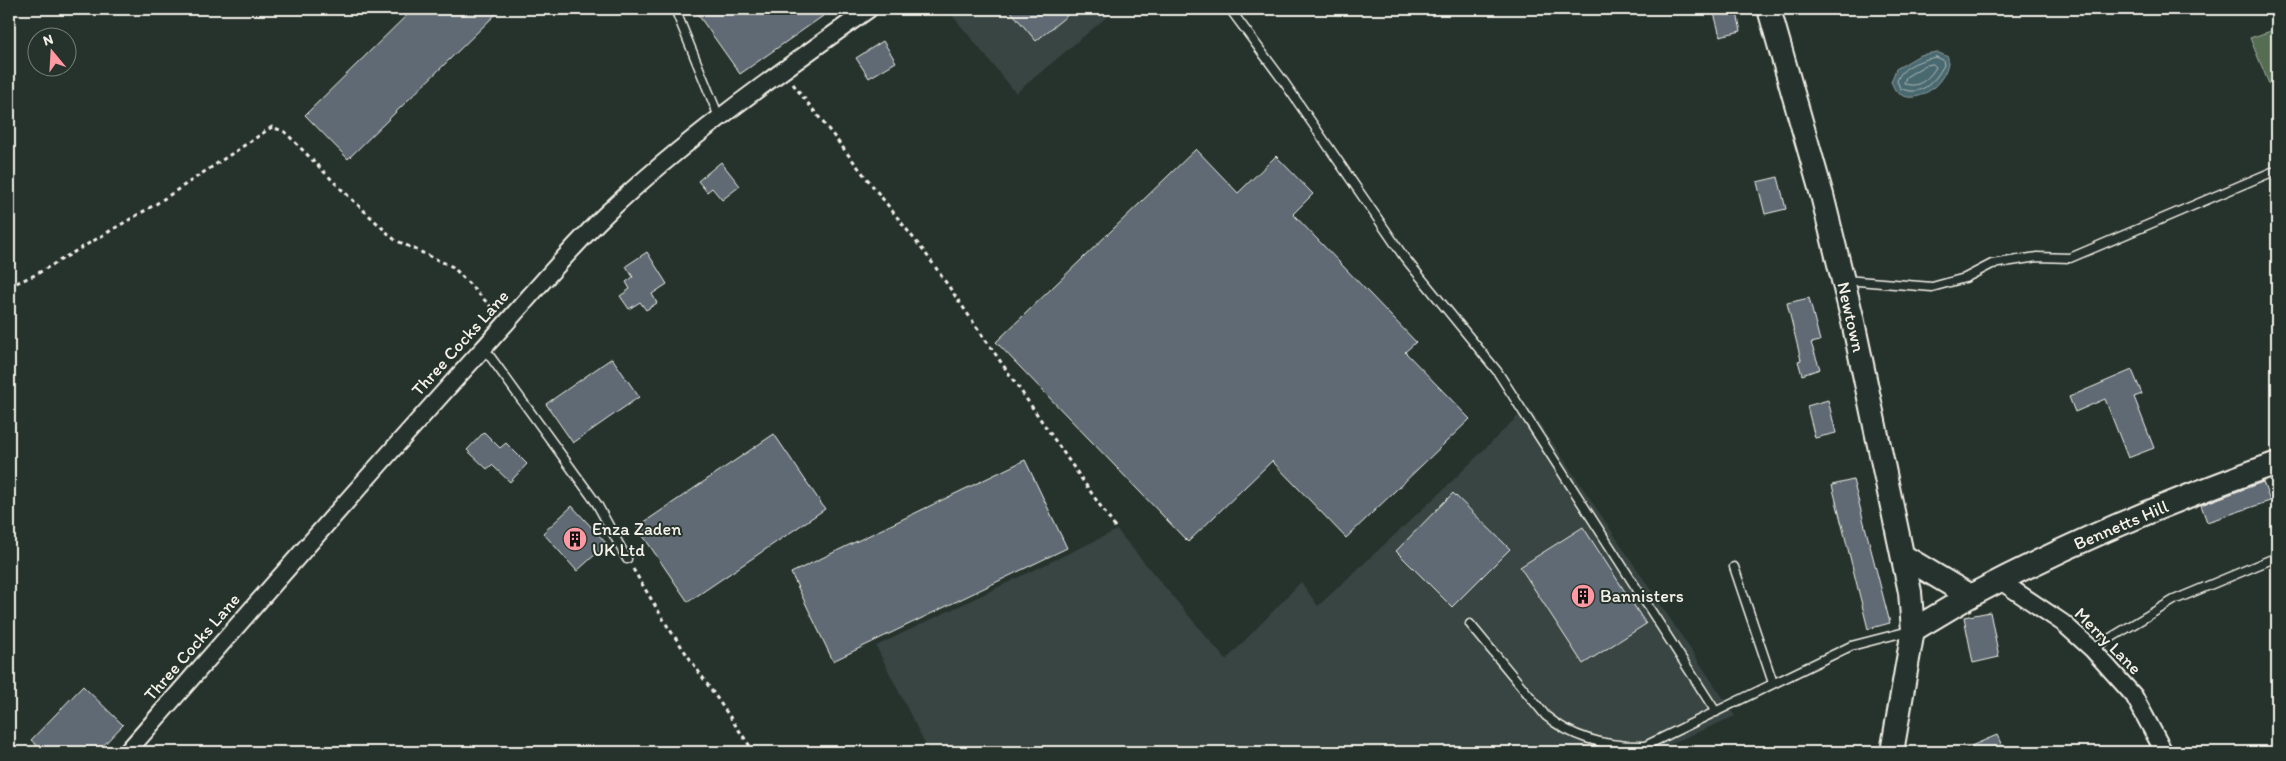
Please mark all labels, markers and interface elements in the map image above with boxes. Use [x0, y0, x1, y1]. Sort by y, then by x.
north arrow [28, 28, 78, 78]
text: N [41, 31, 55, 50]
street label: Newtown [1832, 280, 1870, 354]
street label: Three Cocks Lane [406, 285, 514, 401]
street label: Bennetts Hill [2070, 495, 2172, 555]
place label: Enza Zaden UK Ltd [592, 518, 681, 561]
building icon: Enza Zaden UK Ltd [562, 526, 588, 552]
building icon: Bannisters [1570, 583, 1596, 609]
place label: Bannisters [1600, 585, 1684, 607]
street label: Three Cocks Lane [139, 589, 245, 705]
street label: Merry Lane [2070, 603, 2146, 679]

